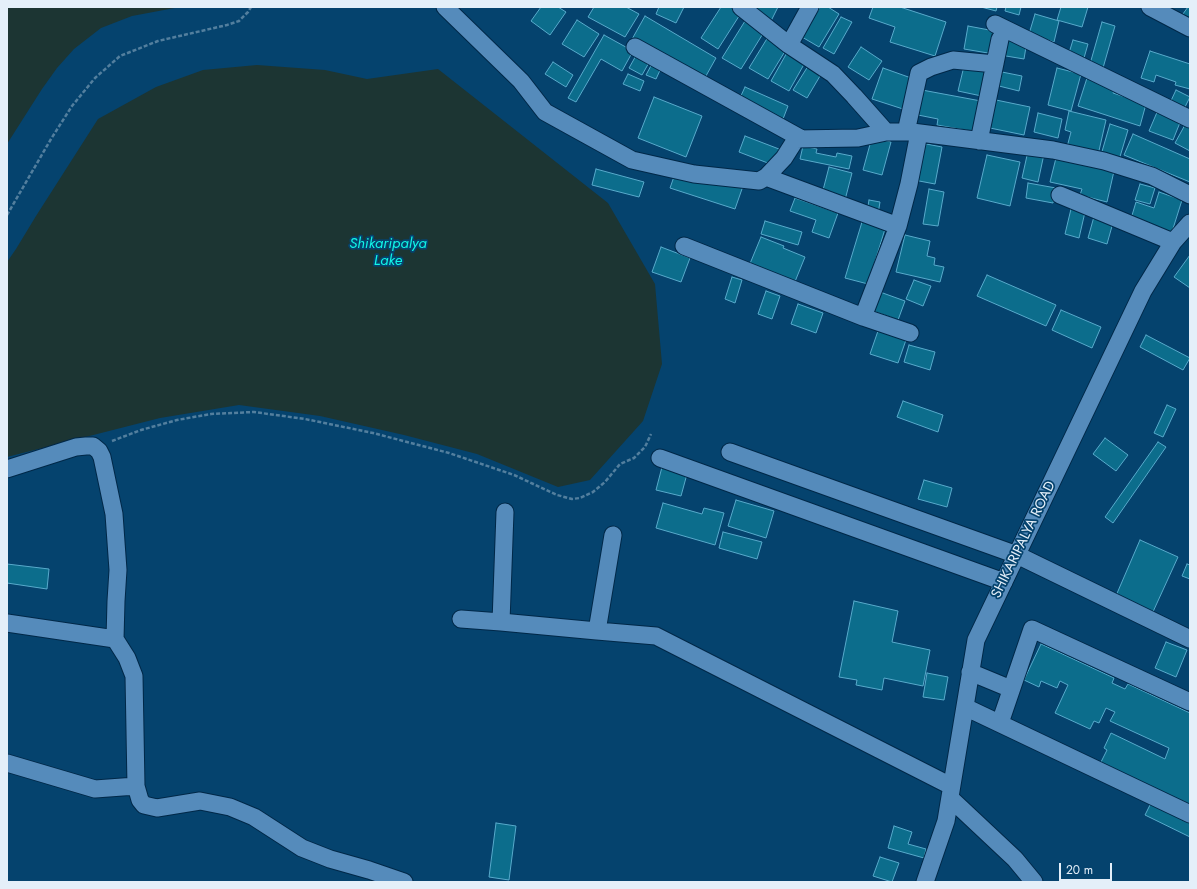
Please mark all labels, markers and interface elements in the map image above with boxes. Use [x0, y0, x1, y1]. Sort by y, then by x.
water label: Shikaripalya Lake [349, 235, 427, 270]
street label: SHIKARIPALYA ROAD [988, 479, 1060, 601]
scale bar [1061, 855, 1114, 881]
text: 20 m [1066, 861, 1093, 879]

